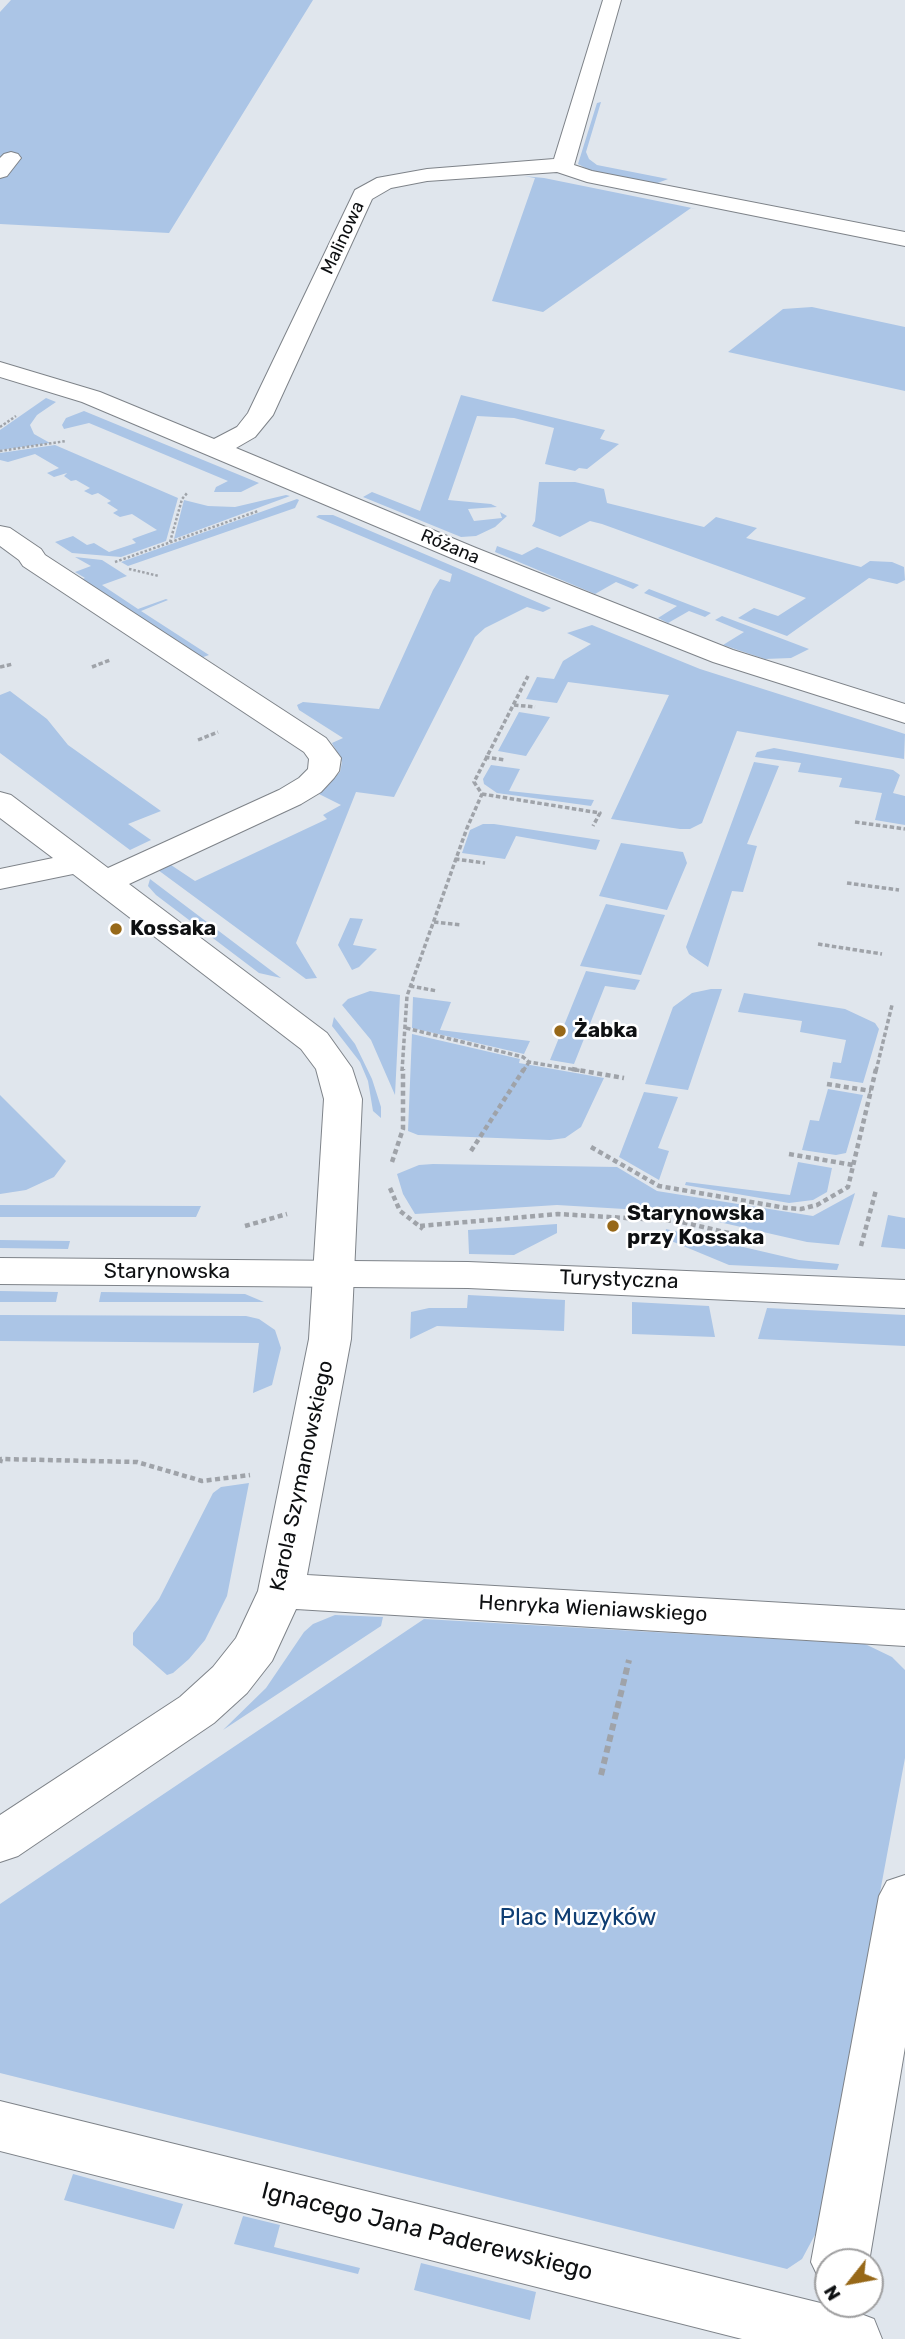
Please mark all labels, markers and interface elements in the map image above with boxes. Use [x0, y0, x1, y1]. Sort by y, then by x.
street label: Malinowa [317, 198, 369, 278]
street label: Różana [417, 525, 483, 569]
place label: Kossaka [130, 916, 216, 942]
marker: Kossaka [108, 921, 124, 937]
place label: Żabka [574, 1018, 638, 1044]
marker: Żabka [552, 1023, 568, 1039]
place label: Starynowska przy Kossaka [627, 1201, 765, 1251]
marker: Starynowska przy Kossaka [605, 1218, 621, 1234]
street label: Starynowska [104, 1259, 230, 1285]
street label: Turystyczna [559, 1265, 679, 1295]
street label: Karola Szymanowskiego [265, 1358, 339, 1594]
street label: Henryka Wieniawskiego [478, 1590, 708, 1628]
park label: Plac Muzyków [499, 1904, 657, 1932]
street label: Ignacego Jana Paderewskiego [258, 2177, 596, 2287]
north arrow [814, 2248, 884, 2318]
text: N [819, 2281, 846, 2305]

